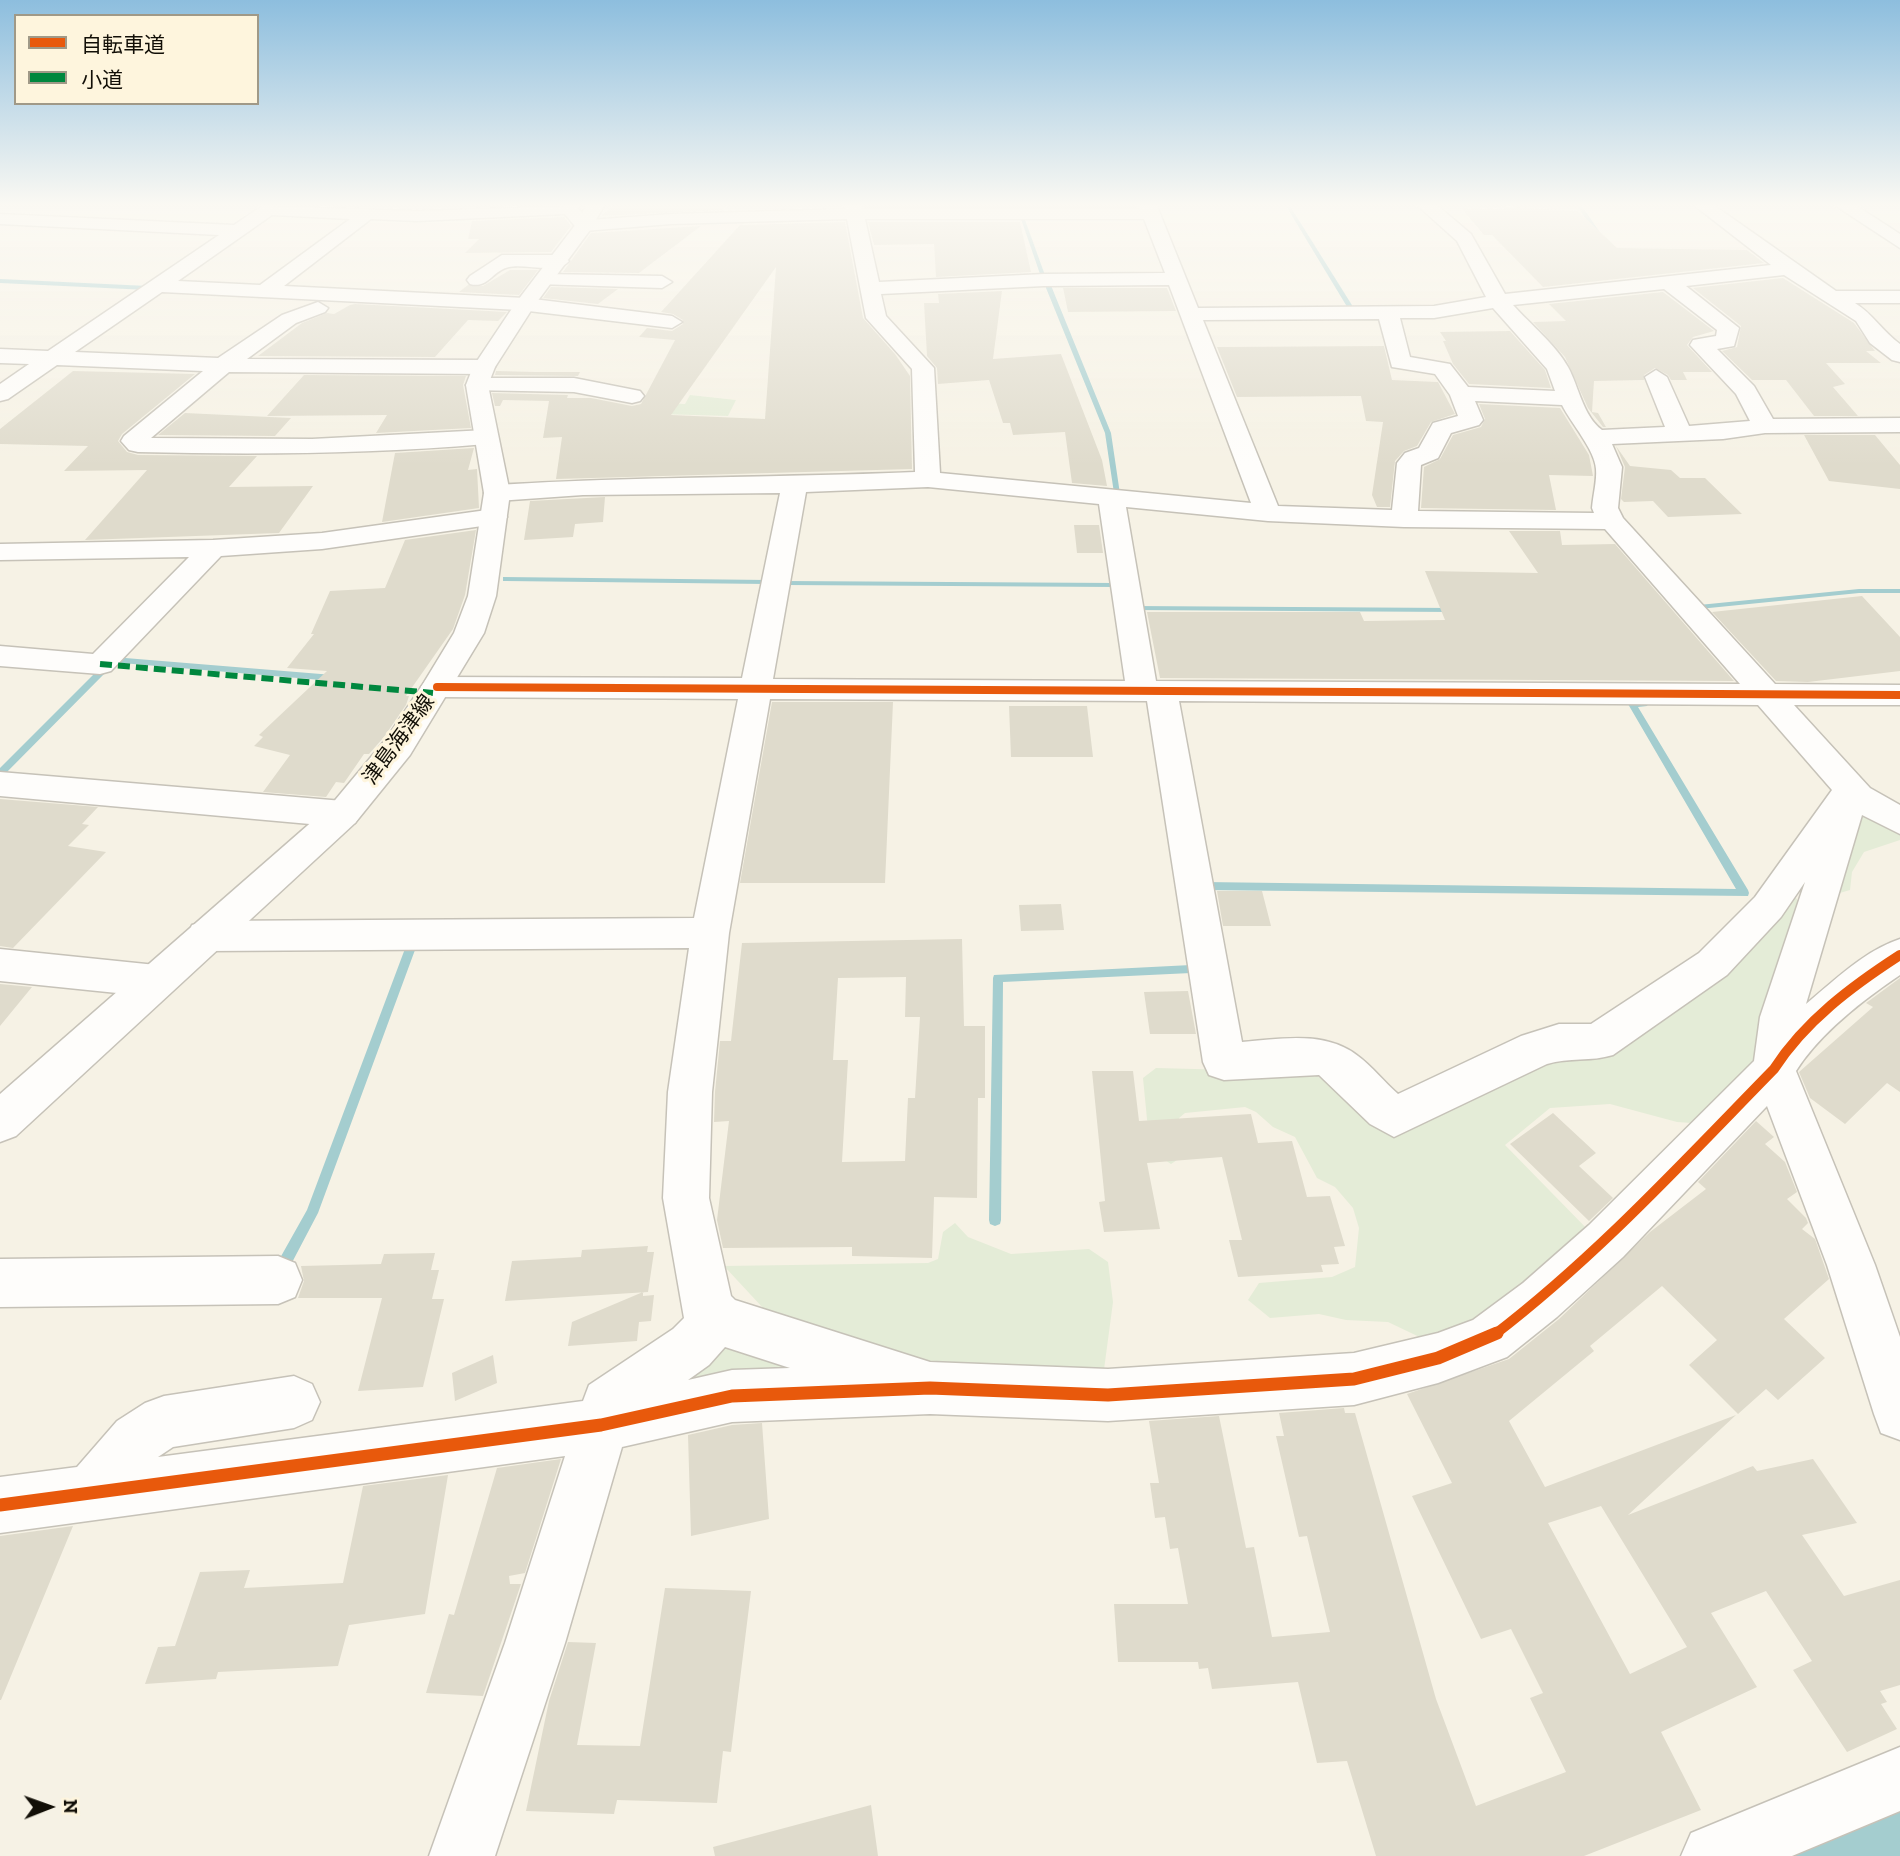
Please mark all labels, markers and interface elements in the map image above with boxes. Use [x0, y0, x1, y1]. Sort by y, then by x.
legend [14, 14, 259, 105]
text: 自転車道 [81, 32, 165, 57]
text: 小道 [81, 67, 123, 92]
street label: 津島海津線 [358, 690, 440, 790]
north arrow [14, 1772, 84, 1842]
text: N [59, 1799, 82, 1814]

